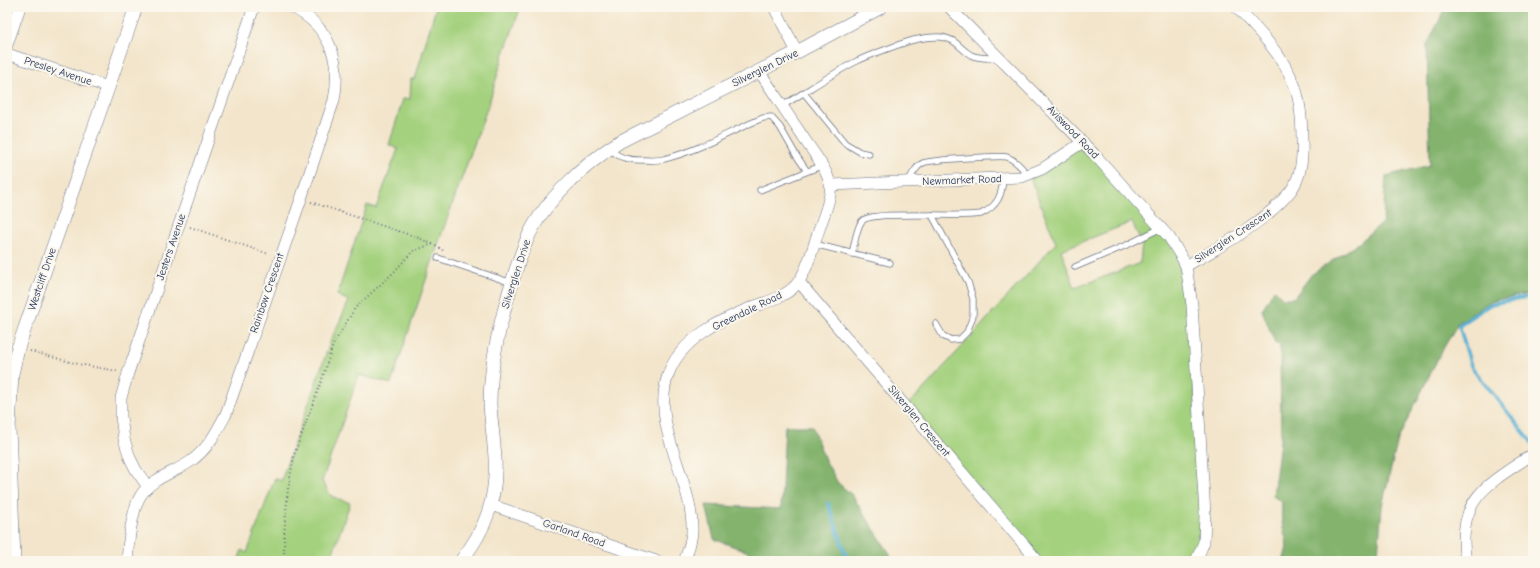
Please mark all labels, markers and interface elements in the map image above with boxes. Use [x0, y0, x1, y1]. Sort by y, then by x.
street label: Silverglen Drive [730, 46, 801, 90]
street label: Presley Avenue [23, 54, 94, 88]
street label: Aviswood Road [1044, 103, 1102, 162]
street label: Newmarket Road [922, 172, 1002, 188]
street label: Silverglen Crescent [1192, 206, 1275, 266]
street label: Jesters Avenue [154, 212, 189, 282]
street label: Silverglen Drive [499, 237, 533, 310]
street label: Westcliff Drive [25, 246, 59, 312]
street label: Rainbow Crescent [247, 251, 287, 335]
street label: Greendale Road [710, 288, 784, 334]
street label: Silverglen Crescent [885, 383, 953, 460]
street label: Garland Road [541, 516, 607, 550]

